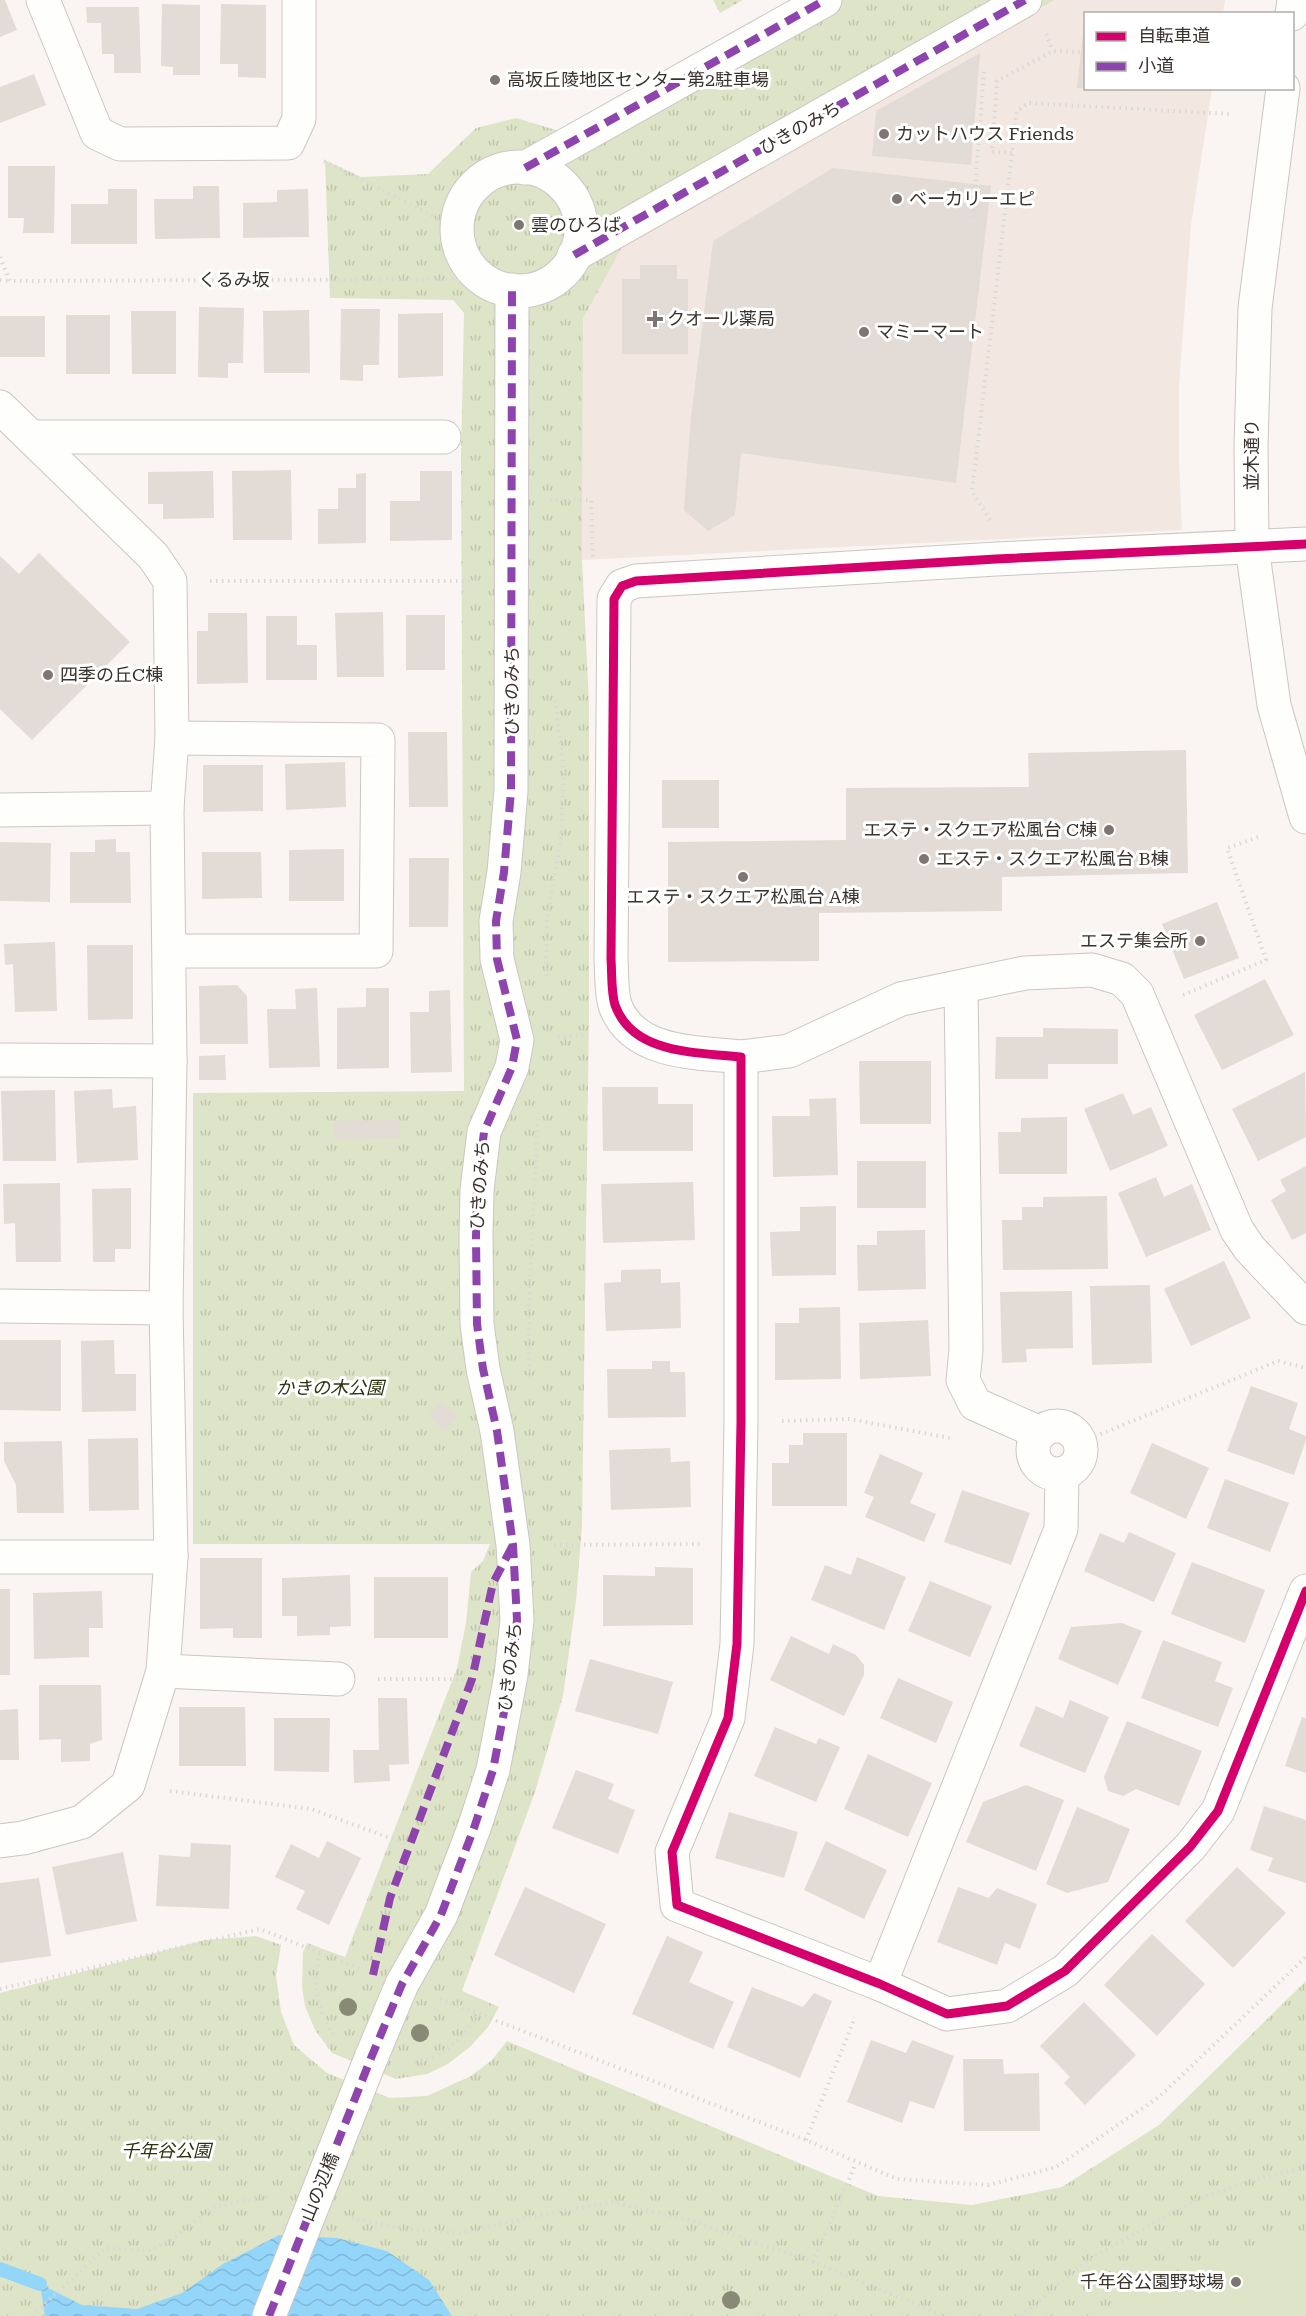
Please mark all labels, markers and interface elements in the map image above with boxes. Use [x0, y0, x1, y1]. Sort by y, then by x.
legend [1084, 12, 1294, 90]
text: 自転車道 [1138, 25, 1210, 46]
text: 小道 [1138, 55, 1174, 76]
place label: 高坂丘陵地区センター第2駐車場 [507, 69, 769, 90]
marker: 高坂丘陵地区センター第2駐車場 [488, 73, 502, 87]
street label: ひきのみち [755, 97, 844, 159]
place label: カットハウス Friends [896, 123, 1074, 144]
marker: カットハウス Friends [877, 127, 891, 141]
place label: ベーカリーエピ [909, 188, 1035, 209]
marker: ベーカリーエピ [890, 192, 904, 206]
place label: 雲のひろば [531, 214, 621, 235]
marker: 雲のひろば [512, 218, 526, 232]
street label: くるみ坂 [198, 269, 270, 290]
place label: クオール薬局 [667, 308, 775, 329]
marker: クオール薬局 [648, 312, 662, 326]
place label: マミーマート [876, 321, 984, 342]
marker: マミーマート [857, 325, 871, 339]
street label: 並木通り [1241, 419, 1262, 491]
street label: ひきのみち [501, 646, 522, 736]
place label: 四季の丘C棟 [60, 664, 163, 685]
marker: 四季の丘C棟 [41, 668, 55, 682]
place label: エステ・スクエア松風台 C棟 [864, 819, 1097, 840]
marker: エステ・スクエア松風台 C棟 [1102, 823, 1116, 837]
place label: エステ・スクエア松風台 B棟 [936, 848, 1169, 869]
marker: エステ・スクエア松風台 B棟 [917, 852, 931, 866]
marker: エステ・スクエア松風台 A棟 [736, 870, 750, 884]
place label: エステ・スクエア松風台 A棟 [626, 886, 860, 907]
place label: エステ集会所 [1080, 930, 1188, 951]
marker: エステ集会所 [1193, 934, 1207, 948]
street label: ひきのみち [466, 1139, 493, 1231]
park label: かきの木公園 [276, 1377, 387, 1398]
street label: ひきのみち [494, 1621, 525, 1713]
park label: 千年谷公園 [121, 2140, 214, 2161]
street label: 山の辺橋 [296, 2150, 343, 2224]
place label: 千年谷公園野球場 [1080, 2271, 1224, 2292]
marker: 千年谷公園野球場 [1229, 2275, 1243, 2289]

